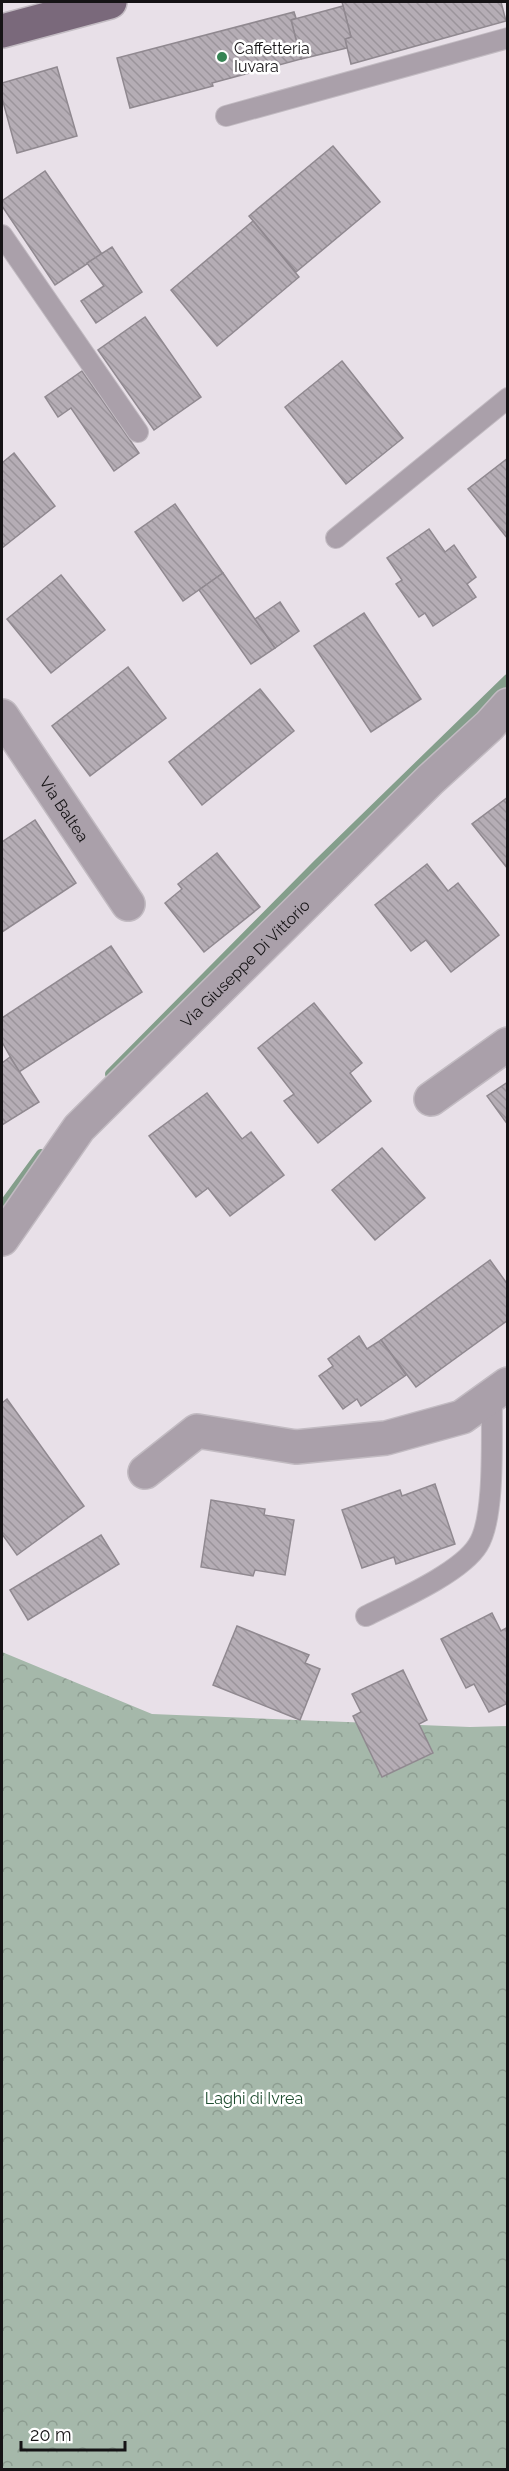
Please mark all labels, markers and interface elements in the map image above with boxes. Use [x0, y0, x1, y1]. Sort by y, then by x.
place label: Caffetteria Iuvara [234, 39, 310, 76]
marker: Caffetteria Iuvara [215, 50, 229, 64]
street label: Via Baltea [35, 773, 93, 845]
street label: Via Giuseppe Di Vittorio [177, 896, 314, 1032]
park label: Laghi di Ivrea [205, 2089, 303, 2108]
scale bar [21, 2414, 124, 2452]
text: 20 m [30, 2424, 72, 2445]

